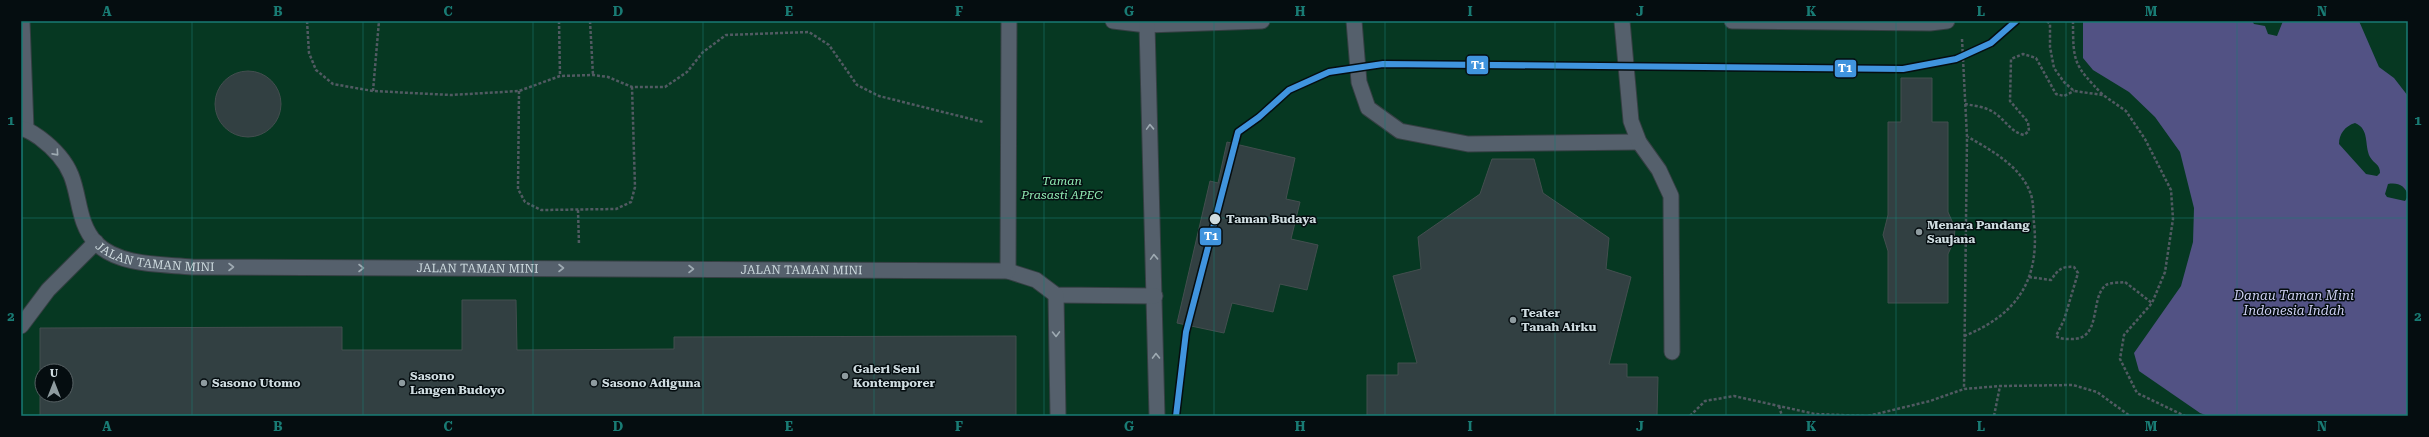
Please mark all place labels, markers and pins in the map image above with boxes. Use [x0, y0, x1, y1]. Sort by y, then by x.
marker: Taman Budaya [1208, 212, 1222, 226]
place label: Taman Budaya [1226, 212, 1316, 226]
place label: Menara Pandang Saujana [1927, 218, 2030, 246]
marker: Menara Pandang Saujana [1914, 227, 1924, 237]
place label: Teater Tanah Airku [1521, 306, 1596, 334]
marker: Teater Tanah Airku [1508, 315, 1518, 325]
place label: Galeri Seni Kontemporer [853, 362, 935, 390]
place label: Sasono Langen Budoyo [410, 369, 505, 397]
marker: Galeri Seni Kontemporer [840, 371, 850, 381]
place label: Sasono Utomo [212, 376, 301, 390]
place label: Sasono Adiguna [602, 376, 701, 390]
marker: Sasono Utomo [199, 378, 209, 388]
marker: Sasono Langen Budoyo [397, 378, 407, 388]
marker: Sasono Adiguna [589, 378, 599, 388]

